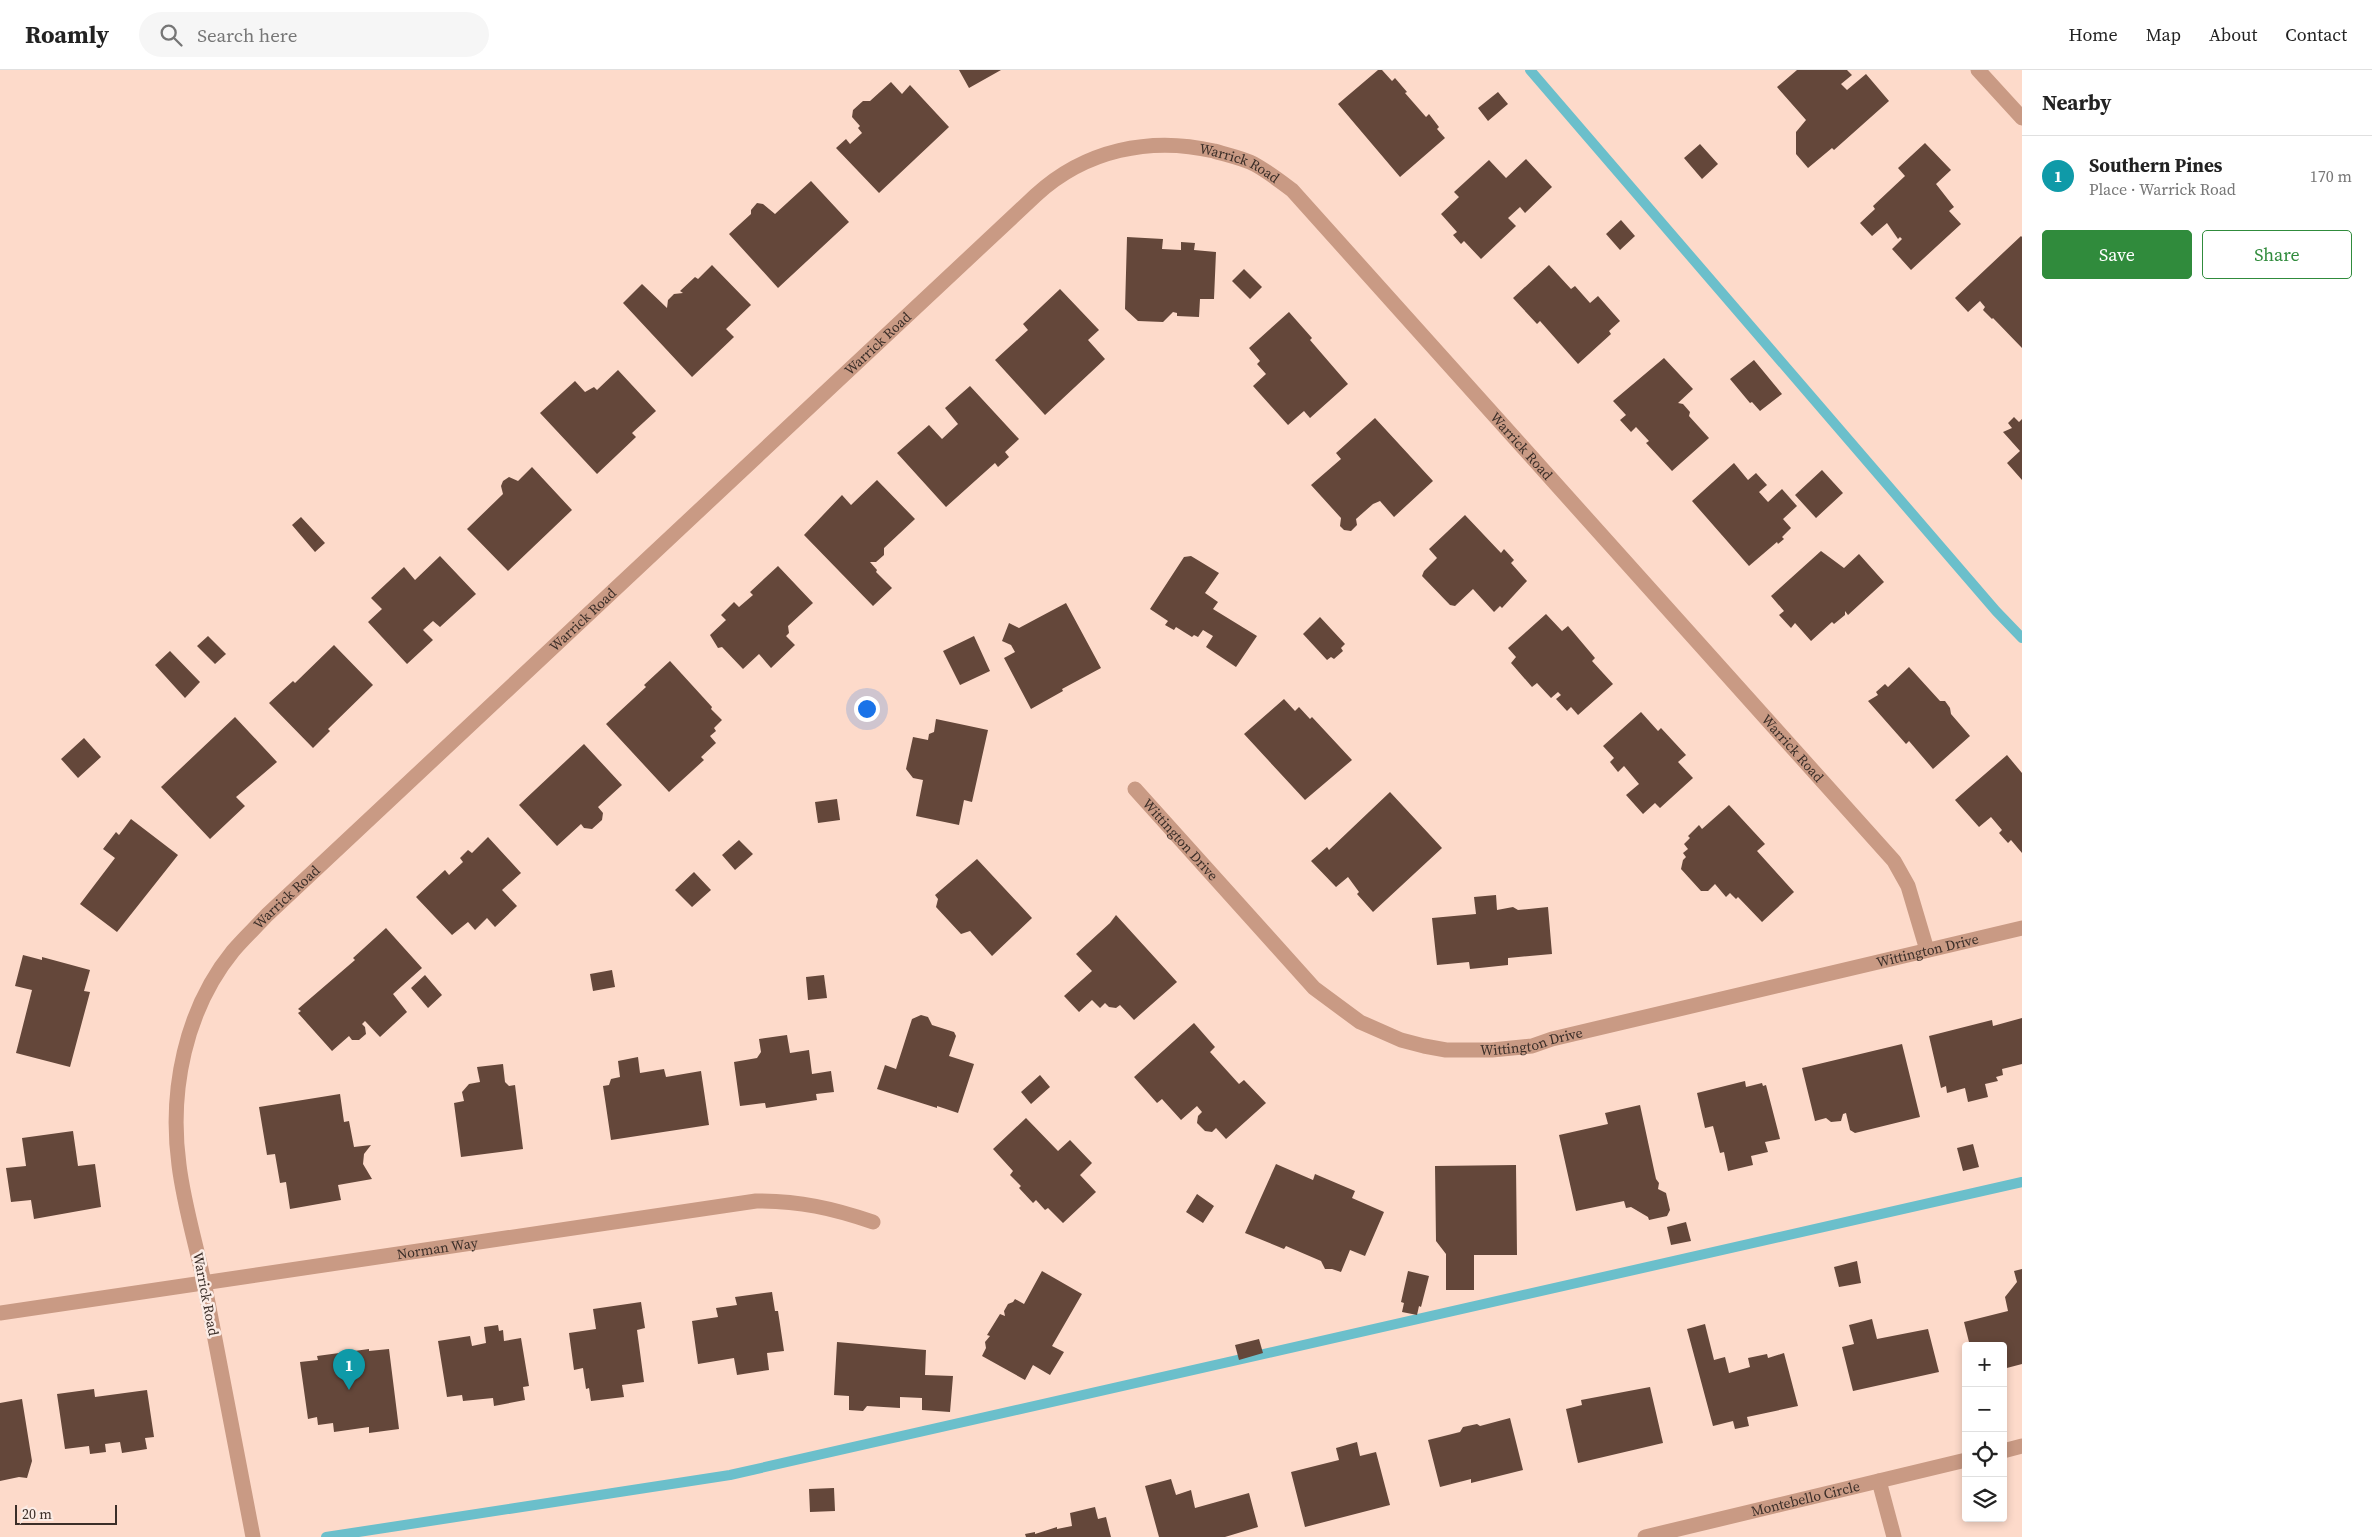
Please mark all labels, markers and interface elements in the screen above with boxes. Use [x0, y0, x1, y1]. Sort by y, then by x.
search box [139, 12, 489, 57]
text: Roamly [25, 18, 109, 51]
icon: search [157, 21, 185, 49]
text: Search here [197, 22, 297, 48]
text: Home [2069, 22, 2118, 47]
text: Map [2146, 22, 2181, 47]
text: About [2209, 22, 2257, 47]
text: Contact [2285, 22, 2347, 47]
text: Nearby [2042, 88, 2112, 117]
street label: Warrick Road [1198, 138, 1284, 188]
text: Southern Pines [2089, 152, 2222, 178]
text: 1 [2054, 165, 2062, 187]
text: 170 m [2310, 165, 2352, 187]
text: Place · Warrick Road [2089, 178, 2236, 200]
button: Save [2042, 230, 2192, 279]
button: Share [2202, 230, 2352, 279]
street label: Warrick Road [840, 307, 915, 380]
street label: Warrick Road [1486, 408, 1557, 484]
street label: Warrick Road [545, 583, 621, 656]
your location [854, 696, 880, 722]
street label: Warrick Road [1757, 710, 1829, 786]
street label: Wittington Drive [1138, 794, 1223, 885]
street label: Warrick Road [249, 861, 324, 934]
street label: Wittington Drive [1874, 929, 1981, 972]
street label: Wittington Drive [1480, 1022, 1584, 1060]
street label: Norman Way [395, 1232, 480, 1264]
street label: Warrick Road [188, 1250, 224, 1338]
map controls [1962, 1342, 2007, 1522]
button: + [1962, 1342, 2007, 1387]
pin: 1 [333, 1349, 365, 1390]
button: − [1962, 1387, 2007, 1432]
button: locate [1962, 1432, 2007, 1477]
street label: Montebello Circle [1749, 1476, 1862, 1521]
button: layers [1962, 1477, 2007, 1522]
scale bar [15, 1502, 118, 1525]
text: 20 m [22, 1504, 52, 1524]

